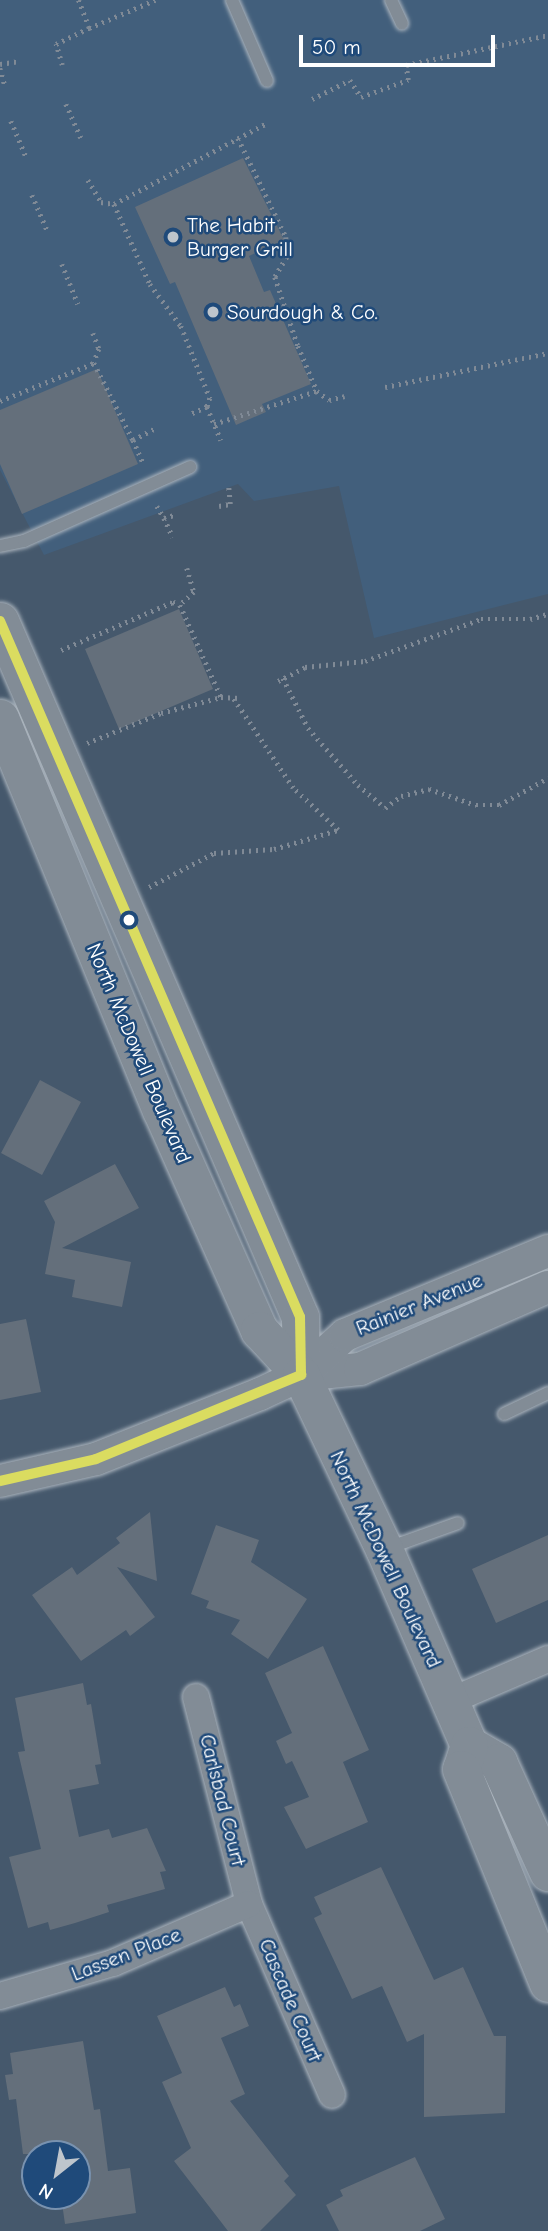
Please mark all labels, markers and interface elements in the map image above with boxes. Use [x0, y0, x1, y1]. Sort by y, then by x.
scale bar [303, 21, 499, 65]
text: 50 m [312, 35, 361, 59]
place label: The Habit Burger Grill [187, 212, 293, 262]
marker: The Habit Burger Grill [165, 229, 181, 245]
place label: Sourdough & Co. [227, 299, 378, 325]
marker: Sourdough & Co. [205, 304, 221, 320]
unlabelled marker [122, 913, 136, 927]
street label: North McDowell Boulevard [81, 939, 197, 1167]
street label: Rainier Avenue [352, 1267, 486, 1341]
street label: North McDowell Boulevard [325, 1447, 447, 1671]
street label: Carlsbad Court [194, 1732, 252, 1868]
street label: Lassen Place [68, 1922, 184, 1986]
street label: Cascade Court [254, 1935, 328, 2065]
north arrow [21, 2140, 91, 2210]
text: N [35, 2179, 57, 2204]

